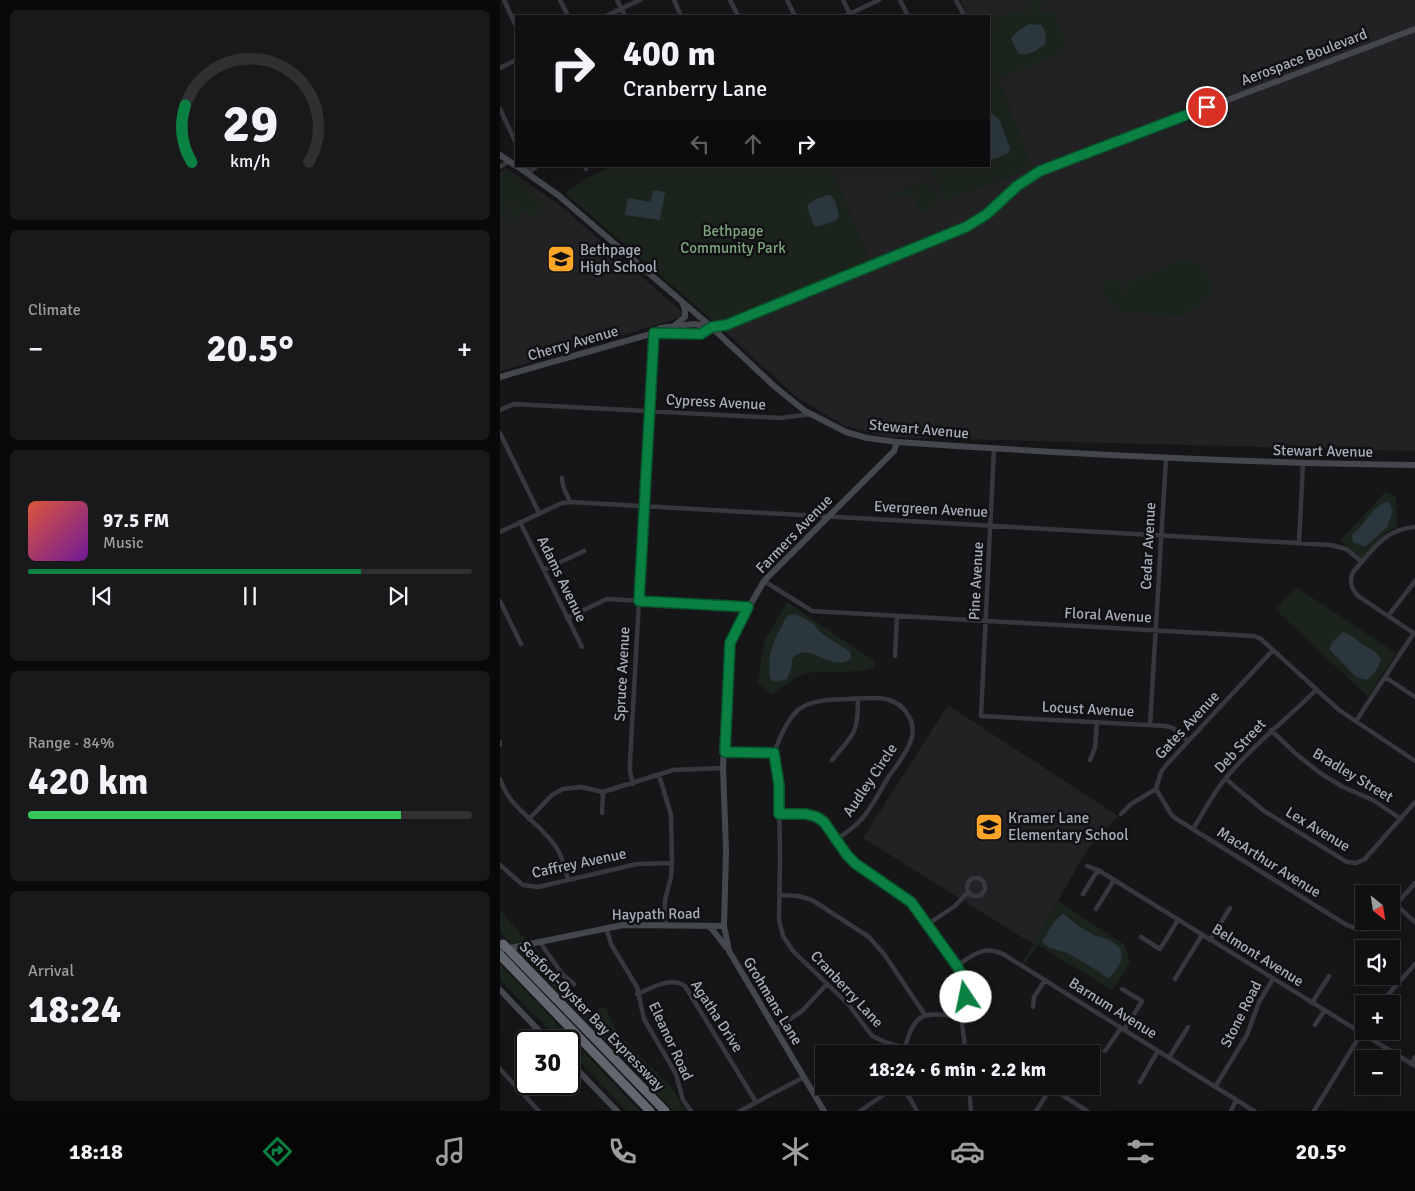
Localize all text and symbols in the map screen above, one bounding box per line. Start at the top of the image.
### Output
street label: Aerospace Boulevard [1238,25,1370,89]
text: 400 m [623,32,716,75]
icon: right [540,35,605,100]
text: Cranberry Lane [623,75,767,102]
pin [1186,86,1228,128]
text: 29 [222,92,278,156]
icon: arrive [1193,93,1221,121]
icon: left [686,130,714,158]
icon: ahead [739,130,767,158]
icon: right [792,130,820,158]
text: km/h [230,150,270,172]
park label: Bethpage Community Park [680,222,786,257]
place label: Bethpage High School [580,241,657,276]
school or university icon: Bethpage High School [546,244,576,274]
text: Climate [28,300,81,320]
street label: Cherry Avenue [526,321,620,365]
text: 20.5° [206,325,294,372]
text: − [28,332,43,366]
text: + [457,332,472,366]
street label: Cypress Avenue [666,390,766,414]
street label: Stewart Avenue [868,416,970,442]
street label: Stewart Avenue [1273,441,1373,461]
street label: Farmers Avenue [752,491,836,577]
street label: Evergreen Avenue [873,497,989,521]
street label: Cedar Avenue [1137,502,1159,590]
text: 97.5 FM [103,509,169,533]
text: Music [103,533,144,553]
street label: Adams Avenue [533,533,591,625]
street label: Pine Avenue [965,541,987,621]
icon: previous [88,582,116,610]
icon: pause [236,582,264,610]
icon: next [384,582,412,610]
street label: Floral Avenue [1064,604,1152,626]
street label: Spruce Avenue [611,626,633,722]
street label: Gates Avenue [1151,687,1223,763]
street label: Locust Avenue [1041,698,1135,720]
street label: Deb Street [1210,715,1270,777]
text: Range · 84% [28,733,114,753]
street label: Audley Circle [839,740,901,820]
street label: Bradley Street [1309,744,1397,806]
text: 420 km [28,758,149,805]
street label: Lex Avenue [1282,803,1354,855]
place label: Kramer Lane Elementary School [1008,809,1129,844]
school or university icon: Kramer Lane Elementary School [974,812,1004,842]
street label: MacArthur Avenue [1214,823,1324,901]
street label: Caffrey Avenue [530,844,628,882]
north arrow [1355,885,1400,930]
map controls [1355,885,1400,1095]
street label: Haypath Road [611,904,701,924]
street label: Belmont Avenue [1209,920,1307,990]
street label: Seaford-Oyster Bay Expressway [516,938,668,1094]
button: sound [1355,940,1400,985]
street label: Cranberry Lane [807,947,887,1031]
street label: Grohmans Lane [740,954,806,1048]
text: Arrival [28,961,74,981]
position arrow [939,970,991,1022]
street label: Barnum Avenue [1066,974,1160,1042]
street label: Agatha Drive [687,977,747,1055]
street label: Stone Road [1217,978,1265,1050]
text: 18:24 [28,986,121,1033]
button: + [1355,995,1400,1040]
street label: Eleanor Road [645,999,697,1083]
speed limit sign: 30 [515,1030,580,1095]
button: − [1355,1050,1400,1095]
text: 18:24 · 6 min · 2.2 km [869,1058,1046,1082]
icon: directions [260,1134,295,1169]
icon: music [433,1134,468,1169]
icon: phone [605,1134,640,1169]
icon: climate [778,1134,813,1169]
icon: car [950,1134,985,1169]
icon: filters [1123,1134,1158,1169]
text: 18:18 [69,1138,123,1165]
text: 20.5° [1295,1138,1346,1165]

